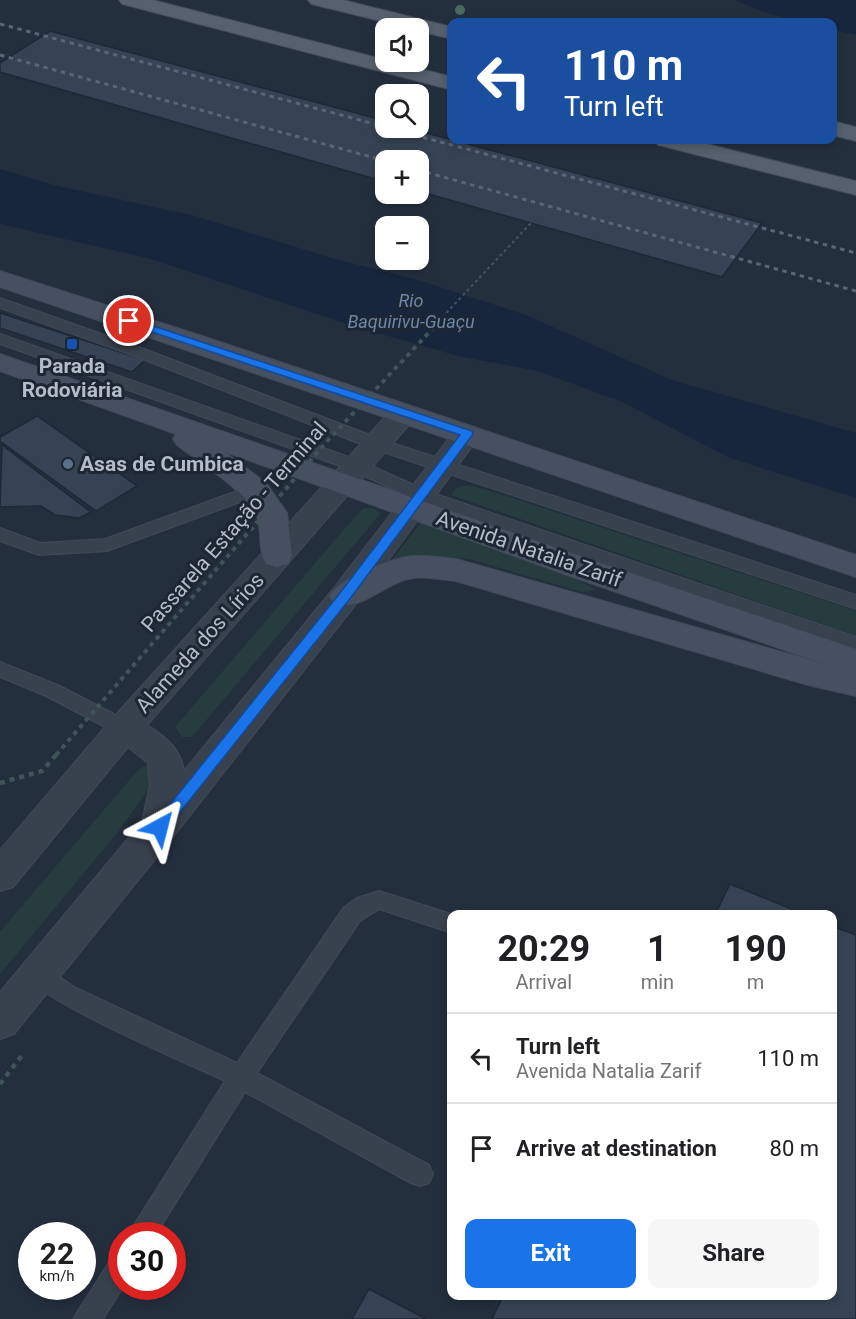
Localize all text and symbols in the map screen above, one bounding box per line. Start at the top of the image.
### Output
map controls [375,18,429,270]
button: sound [375,18,429,72]
text: 110 m [564,41,683,90]
icon: left [465,42,543,120]
button: search [375,84,429,138]
text: Turn left [564,91,664,123]
button: + [375,150,429,204]
button: − [375,216,429,270]
water label: Rio Baquirivu-Guaçu [347,290,475,332]
pin [103,295,154,346]
icon: arrive [112,304,145,337]
marker: Parada Rodoviária [65,337,79,351]
place label: Parada Rodoviária [22,354,122,402]
street label: Passarela Estação - Terminal [136,417,332,637]
place label: Asas de Cumbica [80,452,244,476]
marker: Asas de Cumbica [61,457,75,471]
street label: Avenida Natalia Zarif [433,506,626,592]
street label: Alameda dos Lírios [131,568,269,718]
position arrow [128,795,192,859]
text: 20:29 [497,928,590,970]
text: 1 [647,928,668,970]
text: 190 [725,928,787,970]
text: Arrival [515,970,572,994]
text: min [641,970,674,994]
text: m [747,970,764,994]
text: Turn left [516,1034,600,1059]
icon: left [465,1042,498,1075]
text: 110 m [757,1046,819,1071]
text: Avenida Natalia Zarif [516,1059,701,1083]
icon: arrive [465,1132,498,1165]
text: Arrive at destination [516,1136,717,1161]
text: 80 m [770,1136,819,1161]
button: Exit [465,1219,636,1288]
button: Share [648,1219,819,1288]
speed limit sign: 30 [108,1222,186,1300]
text: 22 [40,1236,74,1271]
text: km/h [39,1267,75,1285]

